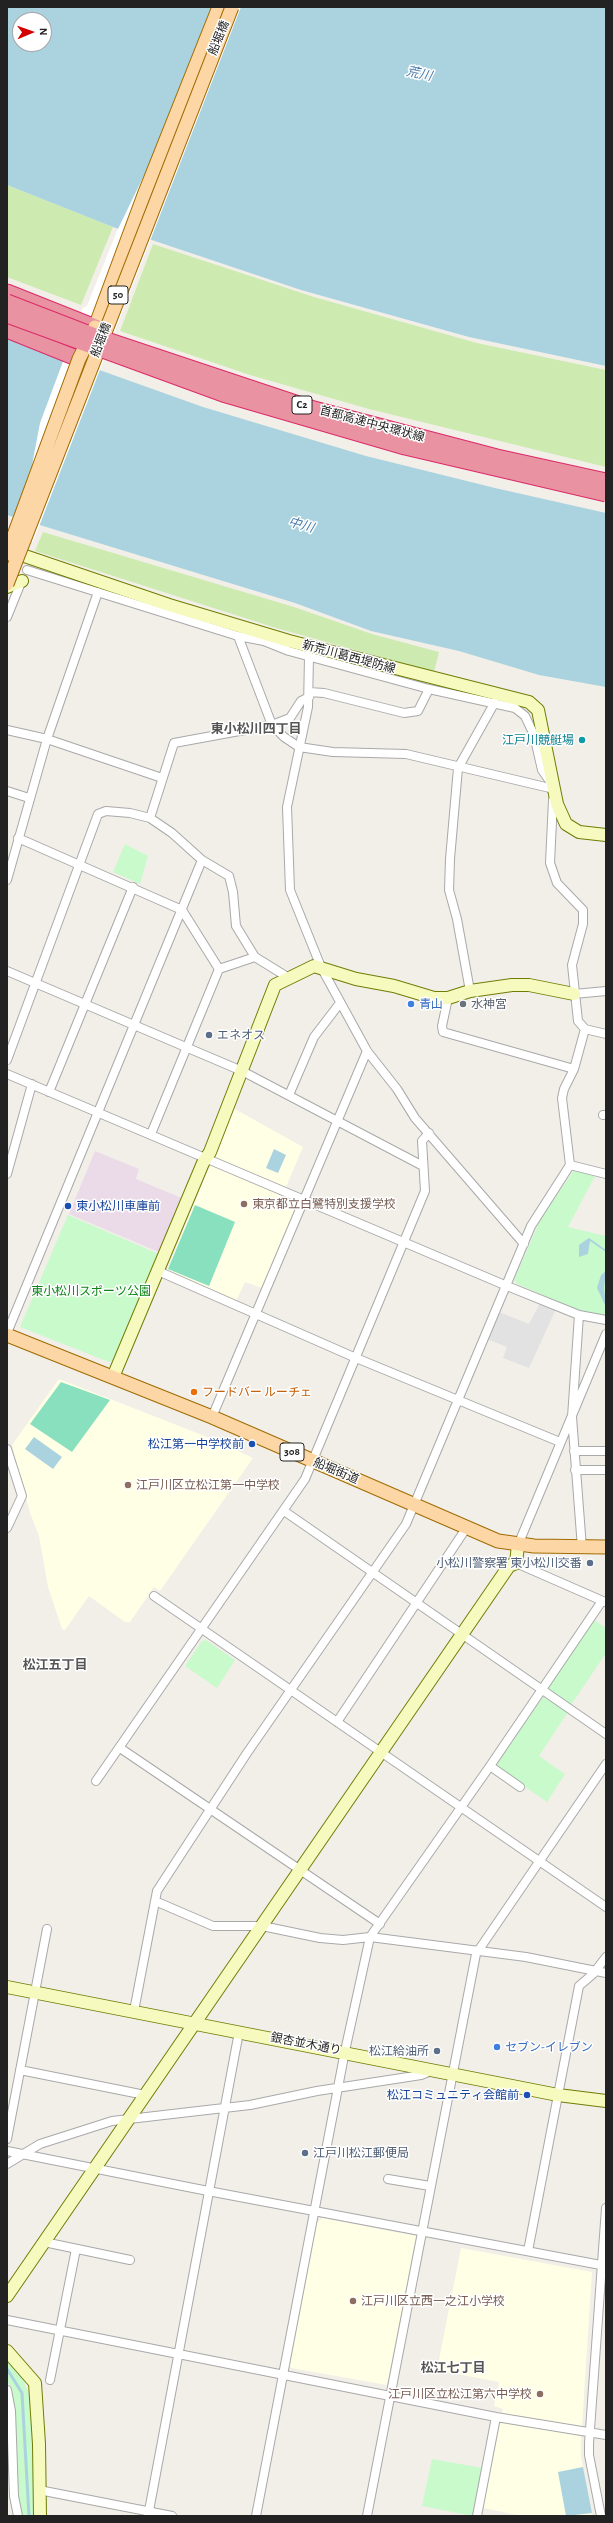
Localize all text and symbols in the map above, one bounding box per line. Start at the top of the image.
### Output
north arrow [12,12,52,52]
street label: 船堀橋 [206,19,232,57]
text: N [38,28,49,36]
water label: 荒川 [405,64,433,84]
road number: 50 [108,286,128,304]
street label: 船堀橋 [88,321,114,359]
road number: C2 [292,396,312,414]
street label: 首都高速中央環状線 [318,403,426,445]
water label: 中川 [286,514,316,536]
street label: 新荒川葛西堤防線 [301,638,397,676]
district label: 東小松川四丁目 [211,721,301,737]
place label: 江戸川競艇場 [502,733,574,747]
marker: 江戸川競艇場 [577,735,587,745]
place label: 青山 [419,997,443,1011]
place label: 水神宮 [471,997,507,1011]
marker: 青山 [406,999,416,1009]
marker: 水神宮 [458,999,468,1009]
place label: エネオス [217,1028,265,1042]
marker: エネオス [204,1030,214,1040]
place label: 東京都立白鷺特別支援学校 [252,1197,396,1211]
place label: 東小松川車庫前 [76,1199,160,1213]
marker: 東京都立白鷺特別支援学校 [239,1199,249,1209]
marker: 東小松川車庫前 [63,1201,73,1211]
park label: 東小松川スポーツ公園 [31,1284,151,1298]
place label: フードバー ルーチェ [202,1385,312,1399]
marker: フードバー ルーチェ [189,1387,199,1397]
place label: 松江第一中学校前 [148,1437,244,1451]
marker: 松江第一中学校前 [247,1439,257,1449]
road number: 308 [280,1443,304,1461]
street label: 船堀街道 [311,1455,361,1487]
place label: 江戸川区立松江第一中学校 [136,1478,280,1492]
marker: 江戸川区立松江第一中学校 [123,1480,133,1490]
place label: 小松川警察署 東小松川交番 [436,1556,582,1570]
marker: 小松川警察署 東小松川交番 [585,1558,595,1568]
district label: 松江五丁目 [23,1657,87,1673]
street label: 銀杏並木通り [269,2030,343,2058]
place label: セブン-イレブン [505,2040,593,2054]
marker: セブン-イレブン [492,2042,502,2052]
place label: 松江給油所 [369,2044,429,2058]
marker: 松江給油所 [432,2046,442,2056]
place label: 松江コミュニティ会館前 [387,2088,519,2102]
marker: 松江コミュニティ会館前 [522,2090,532,2100]
place label: 江戸川松江郵便局 [313,2146,409,2160]
marker: 江戸川松江郵便局 [300,2148,310,2158]
place label: 江戸川区立西一之江小学校 [361,2294,505,2308]
marker: 江戸川区立西一之江小学校 [348,2296,358,2306]
district label: 松江七丁目 [421,2360,485,2376]
place label: 江戸川区立松江第六中学校 [388,2387,532,2401]
marker: 江戸川区立松江第六中学校 [535,2389,545,2399]

